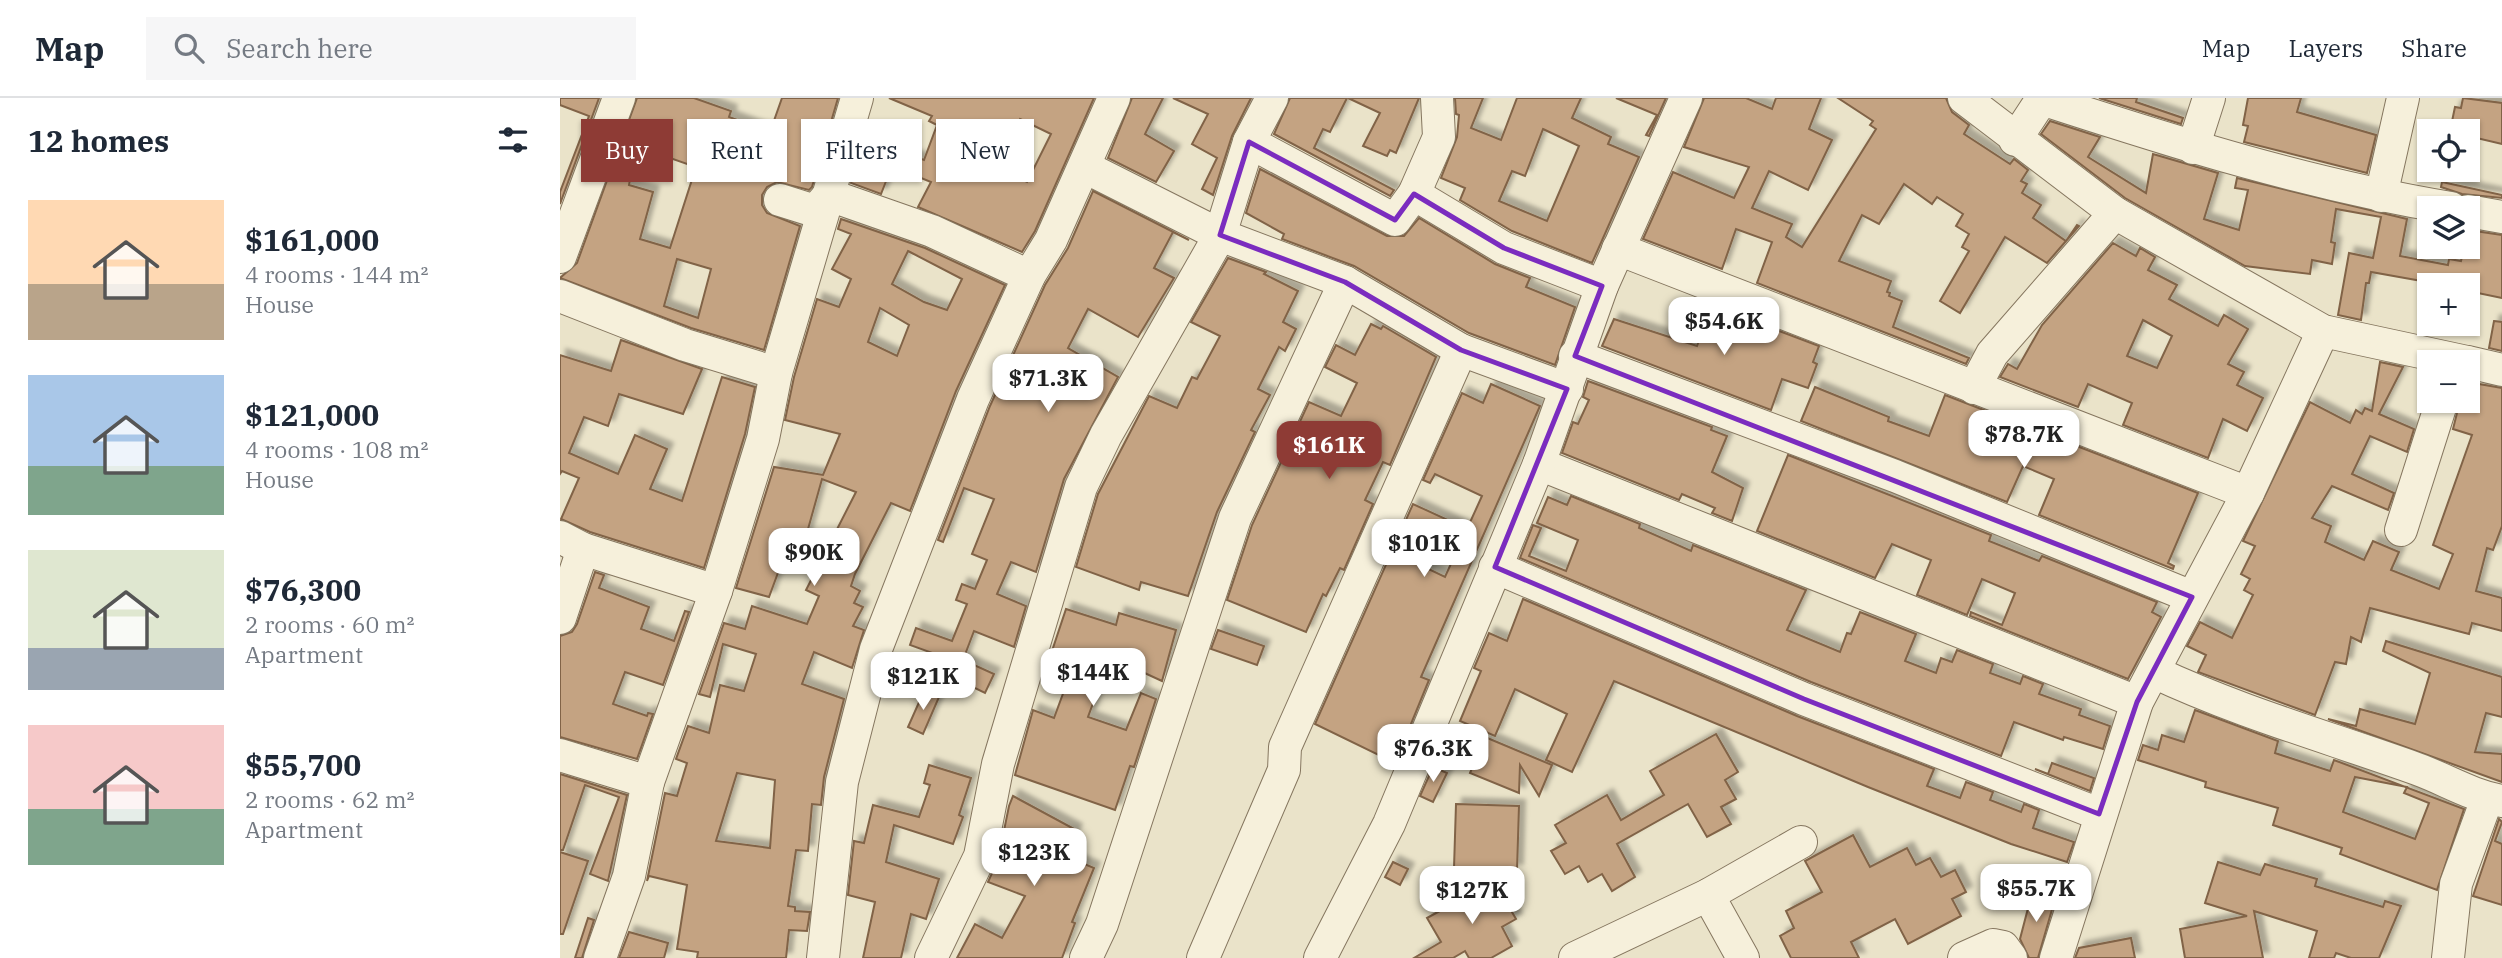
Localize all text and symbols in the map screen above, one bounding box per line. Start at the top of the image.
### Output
search box [146,17,636,80]
text: Map [35,27,104,70]
icon: search [170,29,208,67]
text: Search here [226,31,373,65]
text: Map [2202,32,2250,64]
text: Layers [2288,32,2363,64]
text: Share [2401,32,2467,64]
chip: Buy [581,119,673,182]
chip: Rent [687,119,787,182]
chip: Filters [801,119,922,182]
chip: New [936,119,1034,182]
map controls [2417,119,2480,413]
button: locate [2417,119,2480,182]
text: 12 homes [28,121,169,160]
icon: filters [494,121,532,159]
button: layers [2417,196,2480,259]
text: $161,000 [245,220,379,259]
icon: home [84,228,168,312]
text: 4 rooms · 144 m² [245,259,428,289]
button: + [2417,273,2480,336]
text: House [245,289,314,319]
pin: $54.6K [1667,298,1781,357]
text: $54.6K [1684,305,1764,335]
button: − [2417,350,2480,413]
pin: $71.3K [991,354,1105,414]
text: $71.3K [1008,362,1088,392]
text: $121,000 [245,395,379,434]
icon: home [84,403,168,487]
pin: $78.7K [1967,410,2081,470]
text: $78.7K [1984,418,2064,448]
pin: $161K [1280,422,1378,481]
text: $161K [1293,429,1365,459]
text: 4 rooms · 108 m² [245,434,428,464]
text: House [245,464,314,494]
pin: $101K [1375,519,1473,579]
text: $101K [1388,527,1460,557]
pin: $90K [773,528,855,588]
text: $90K [785,536,843,566]
text: $76,300 [245,570,361,609]
icon: home [84,578,168,662]
text: 2 rooms · 60 m² [245,609,415,639]
text: Apartment [245,639,363,669]
pin: $144K [1044,648,1142,708]
pin: $121K [874,652,972,712]
text: $144K [1057,656,1129,686]
text: $121K [887,660,959,690]
pin: $76.3K [1376,724,1490,784]
text: $76.3K [1393,732,1473,762]
text: $55,700 [245,745,361,784]
icon: home [84,753,168,837]
text: 2 rooms · 62 m² [245,784,415,814]
text: Apartment [245,814,363,844]
pin: $123K [985,828,1083,888]
text: $123K [998,836,1070,866]
pin: $55.7K [1979,864,2093,924]
pin: $127K [1423,866,1521,926]
text: $55.7K [1996,872,2076,902]
text: $127K [1436,874,1508,904]

